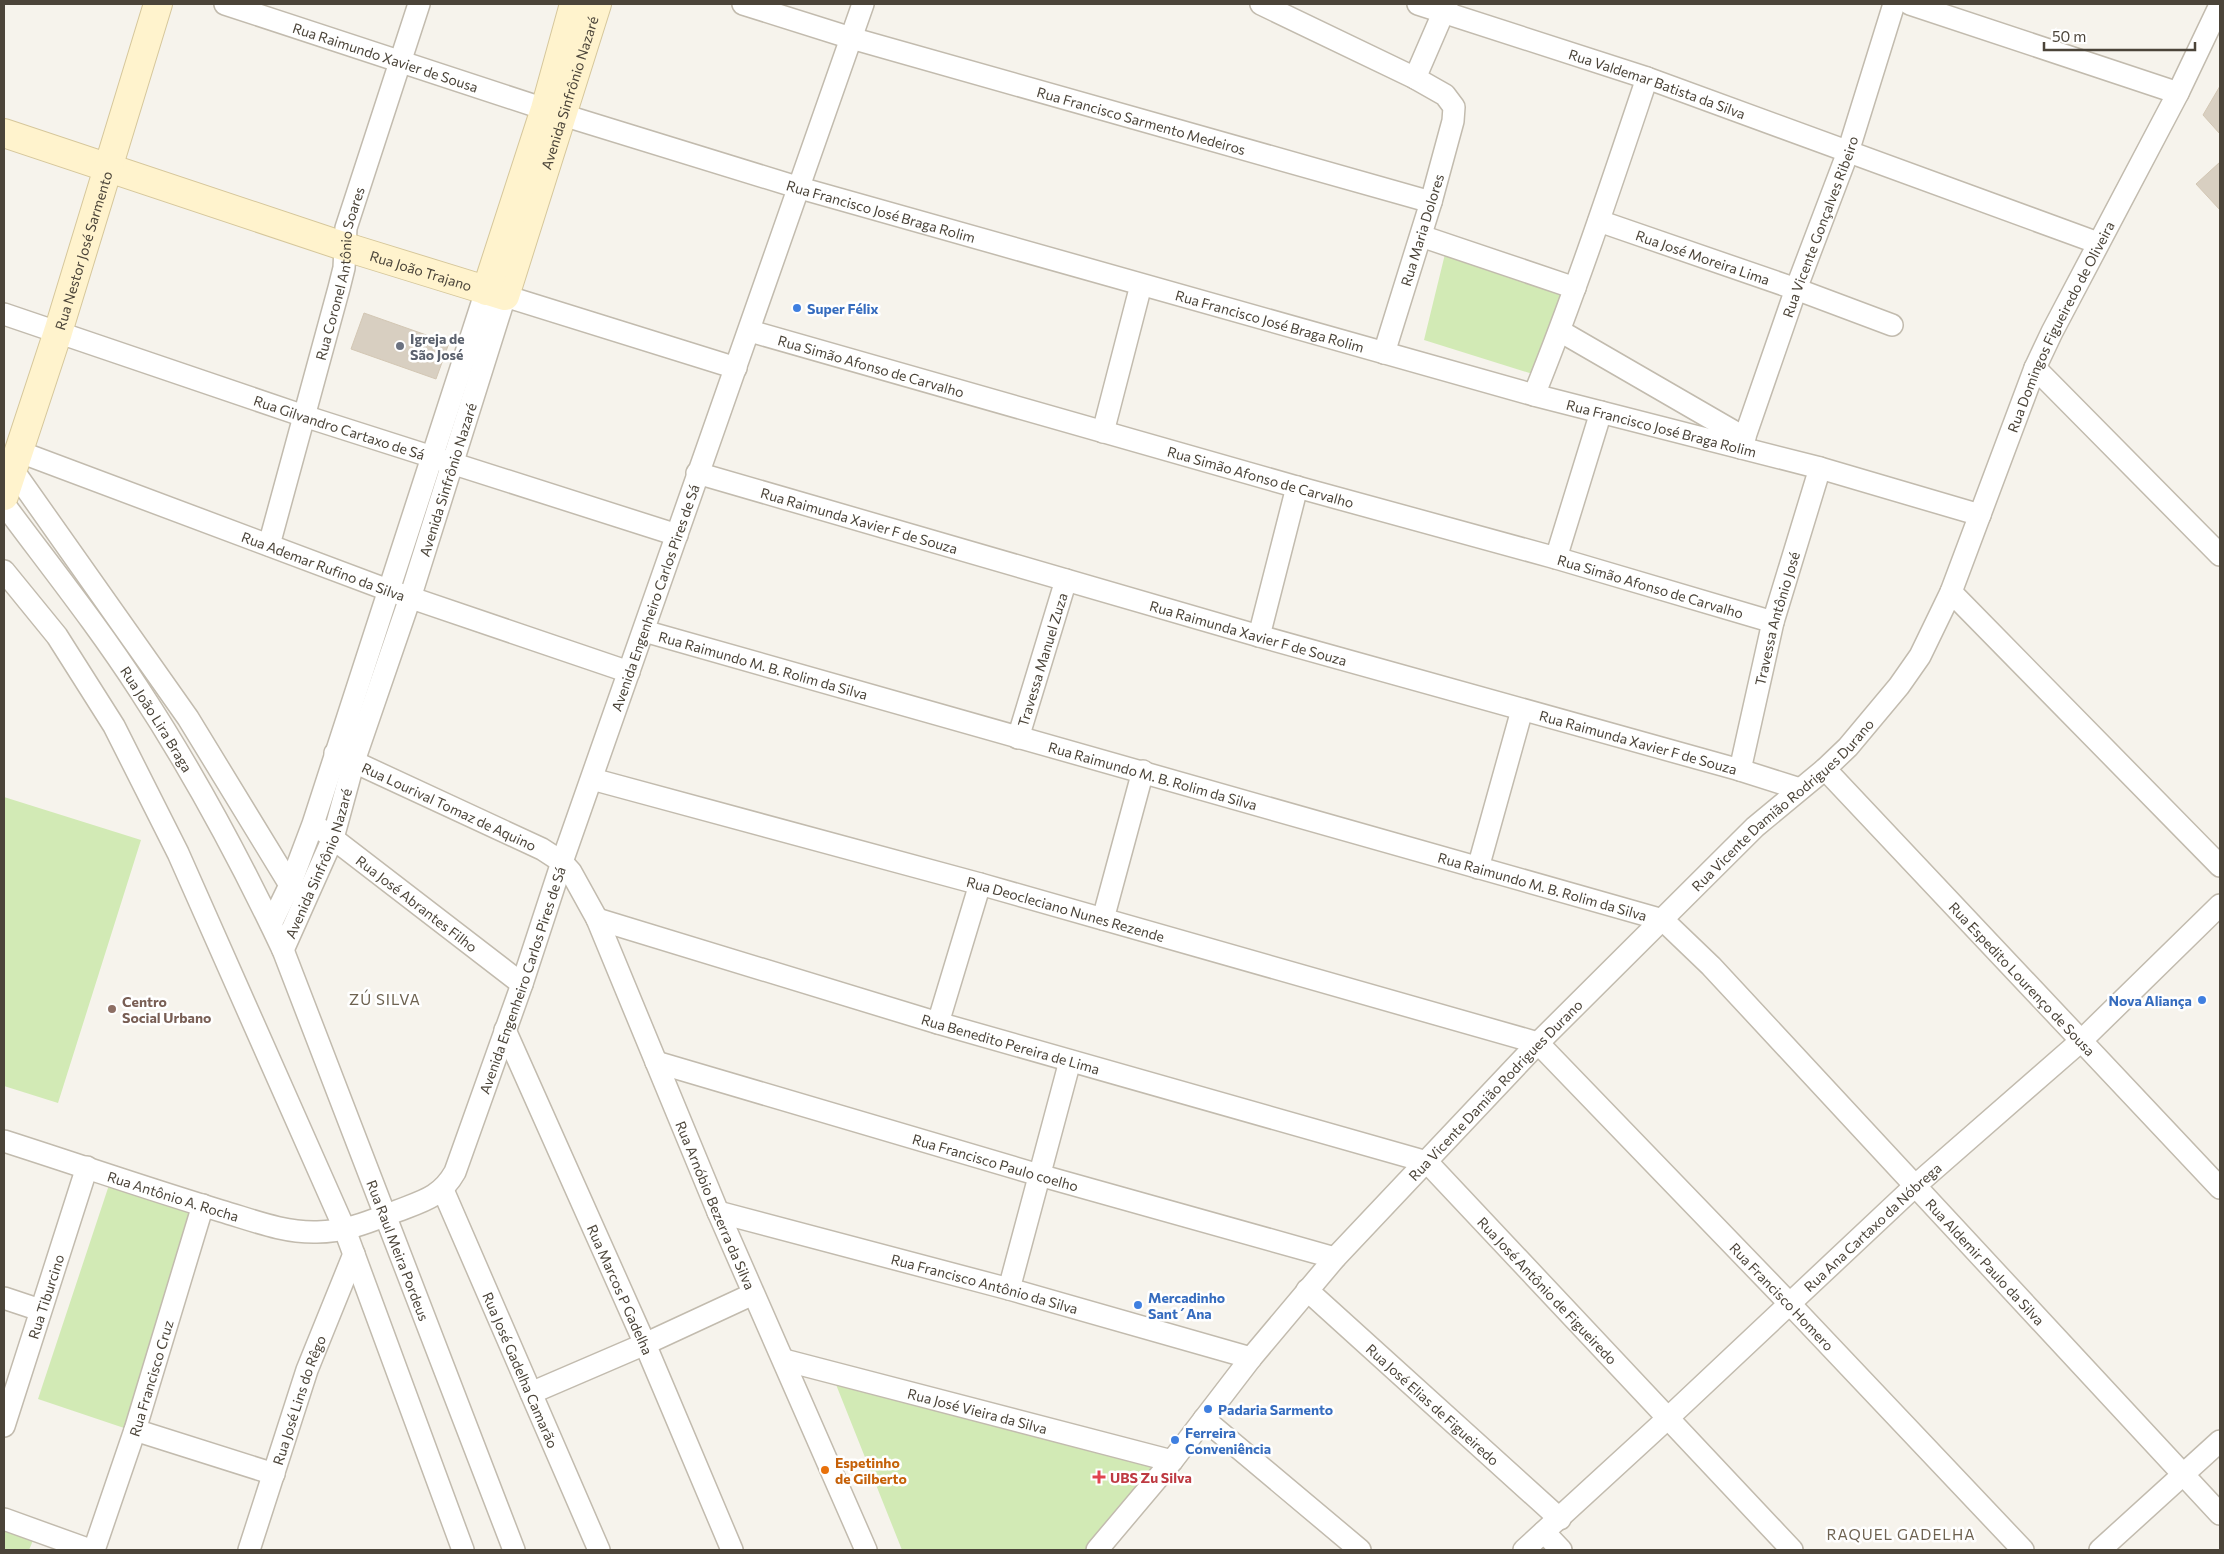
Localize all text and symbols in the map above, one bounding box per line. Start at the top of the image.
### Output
street label: Avenida Sinfrônio Nazaré [537,14,601,172]
street label: Rua Raimundo Xavier de Sousa [291,18,480,95]
scale bar [2044,20,2195,52]
text: 50 m [2052,27,2086,45]
street label: Rua Valdemar Batista da Silva [1567,45,1748,122]
street label: Rua Francisco Sarmento Medeiros [1035,83,1248,158]
street label: Rua Vicente Gonçalves Ribeiro [1778,134,1861,320]
street label: Rua Nestor José Sarmento [51,169,115,332]
street label: Rua Maria Dolores [1397,172,1447,288]
street label: Rua Francisco José Braga Rolim [785,176,977,246]
street label: Rua Coronel Antônio Soares [311,185,367,362]
street label: Rua Domingos Figueiredo de Oliveira [2003,218,2117,435]
street label: Rua José Moreira Lima [1634,226,1772,288]
street label: Rua João Trajano [368,246,474,294]
street label: Rua Francisco José Braga Rolim [1174,286,1366,355]
place label: Super Félix [807,300,879,317]
marker: Super Félix [791,302,803,314]
place label: Igreja de São José [410,330,465,363]
street label: Rua Simão Afonso de Carvalho [776,331,966,400]
marker: Igreja de São José [394,340,406,352]
street label: Rua Gilvandro Cartaxo de Sá [252,391,427,463]
street label: Rua Francisco José Braga Rolim [1565,395,1758,460]
street label: Avenida Sinfrônio Nazaré [415,401,479,558]
street label: Rua Simão Afonso de Carvalho [1166,442,1356,511]
street label: Avenida Engenheiro Carlos Pires de Sá [607,482,702,713]
street label: Rua Raimunda Xavier F de Souza [759,483,960,557]
street label: Rua Ademar Rufino da Silva [239,527,407,604]
street label: Travessa Antônio José [1751,549,1803,687]
street label: Rua Simão Afonso de Carvalho [1556,550,1746,621]
street label: Travessa Manuel Zuza [1013,591,1070,729]
street label: Rua Raimunda Xavier F de Souza [1148,596,1349,669]
street label: Rua Raimundo M. B. Rolim da Silva [657,627,870,703]
street label: Rua João Lira Braga [117,663,197,775]
street label: Rua Raimunda Xavier F de Souza [1538,706,1739,777]
street label: Rua Vicente Damião Rodrigues Durano [1688,715,1877,894]
street label: Rua Raimundo M. B. Rolim da Silva [1047,738,1259,813]
street label: Rua Lourival Tomaz de Aquino [359,758,539,854]
street label: Avenida Sinfrônio Nazaré [281,786,355,941]
street label: Rua Raimundo M. B. Rolim da Silva [1436,848,1649,924]
street label: Rua José Abrantes Filho [353,851,481,955]
street label: Avenida Engenheiro Carlos Pires de Sá [475,864,568,1096]
street label: Rua Deocleciano Nunes Rezende [965,872,1167,945]
street label: Rua Espedito Lourenço de Sousa [1946,898,2099,1059]
district label: ZÚ SILVA [349,989,421,1008]
place label: Nova Aliança [2109,992,2192,1009]
place label: Centro Social Urbano [122,993,211,1026]
marker: Nova Aliança [2196,994,2208,1006]
street label: Rua Vicente Damião Rodrigues Durano [1404,996,1585,1184]
marker: Centro Social Urbano [106,1003,118,1015]
street label: Rua Benedito Pereira de Lima [919,1010,1102,1077]
street label: Rua Arnóbio Bezerra da Silva [673,1118,759,1292]
street label: Rua Francisco Paulo coelho [911,1130,1080,1194]
street label: Rua Ana Cartaxo da Nóbrega [1800,1159,1944,1295]
street label: Rua Antônio A. Rocha [105,1167,241,1224]
street label: Rua Raul Meira Pordeus [364,1177,433,1323]
street label: Rua Aldemir Paulo da Silva [1923,1195,2048,1328]
street label: Rua José Antônio de Figueiredo [1474,1213,1621,1367]
street label: Rua Marcos P Gadelha [584,1222,657,1357]
street label: Rua Francisco Homero [1727,1239,1838,1354]
street label: Rua Francisco Antônio da Silva [889,1250,1080,1317]
street label: Rua Tiburcino [24,1252,67,1341]
street label: Rua José Gadelha Camarão [480,1289,562,1450]
place label: Mercadinho Sant´Ana [1148,1289,1225,1322]
marker: Mercadinho Sant´Ana [1132,1299,1144,1311]
street label: Rua Francisco Cruz [125,1318,176,1439]
street label: Rua José Lins do Rêgo [269,1333,329,1467]
street label: Rua José Elias de Figueiredo [1363,1340,1503,1469]
street label: Rua José Vieira da Silva [906,1384,1049,1437]
place label: Padaria Sarmento [1218,1401,1333,1418]
marker: Padaria Sarmento [1202,1403,1214,1415]
place label: Ferreira Conveniência [1185,1424,1271,1457]
marker: Ferreira Conveniência [1169,1434,1181,1446]
place label: Espetinho de Gilberto [835,1454,907,1487]
marker: Espetinho de Gilberto [819,1464,831,1476]
place label: UBS Zu Silva [1110,1469,1192,1486]
marker: UBS Zu Silva [1092,1470,1106,1484]
district label: RAQUEL GADELHA [1827,1525,1976,1543]

